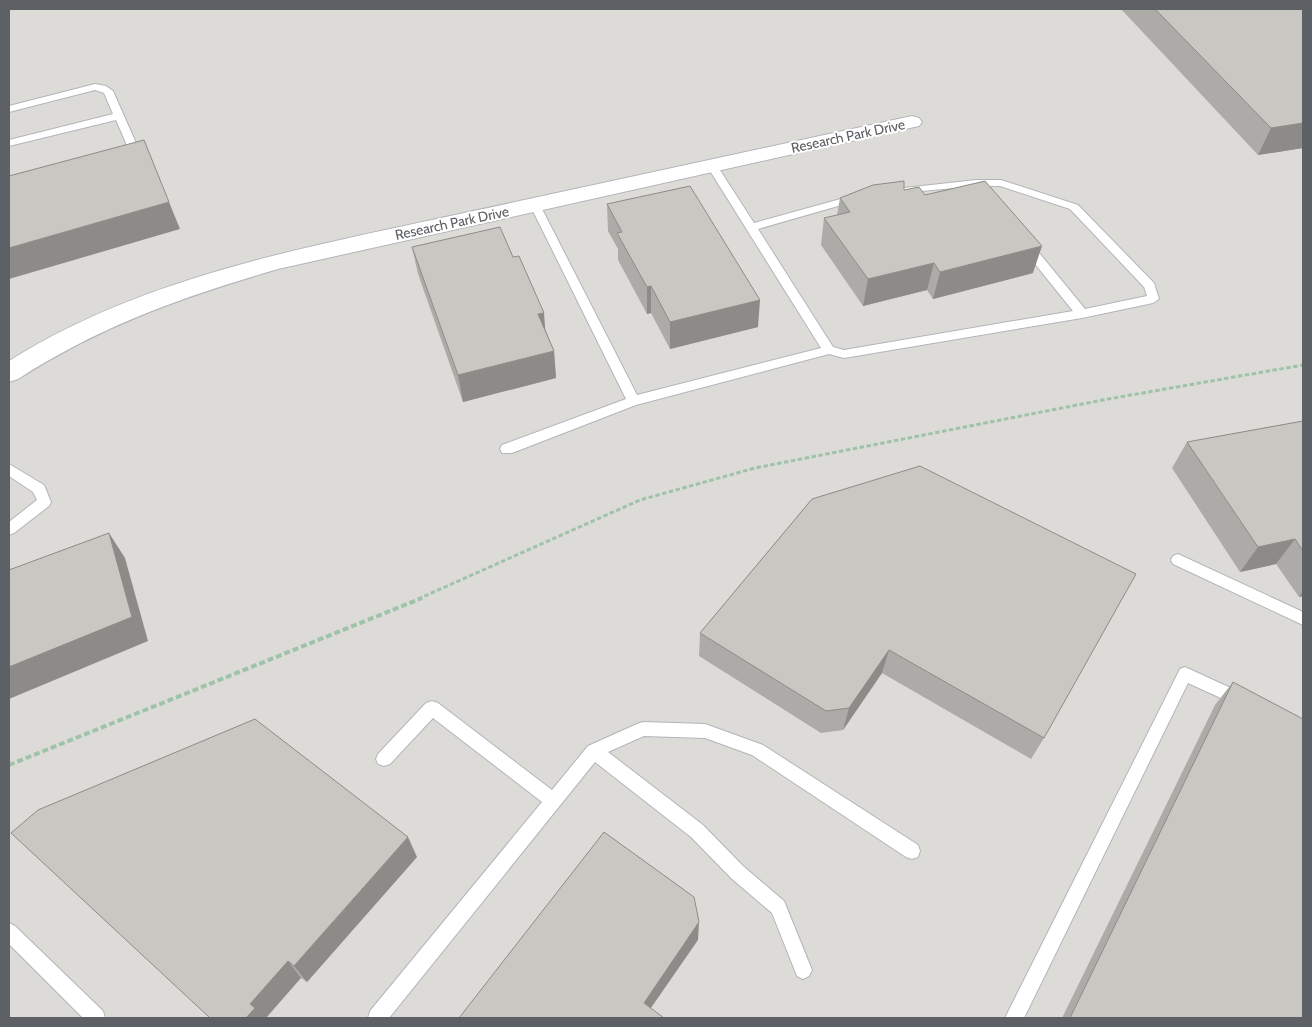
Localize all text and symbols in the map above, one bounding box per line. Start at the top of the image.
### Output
street label: Research Park Drive [789,115,907,157]
street label: Research Park Drive [393,202,511,244]

